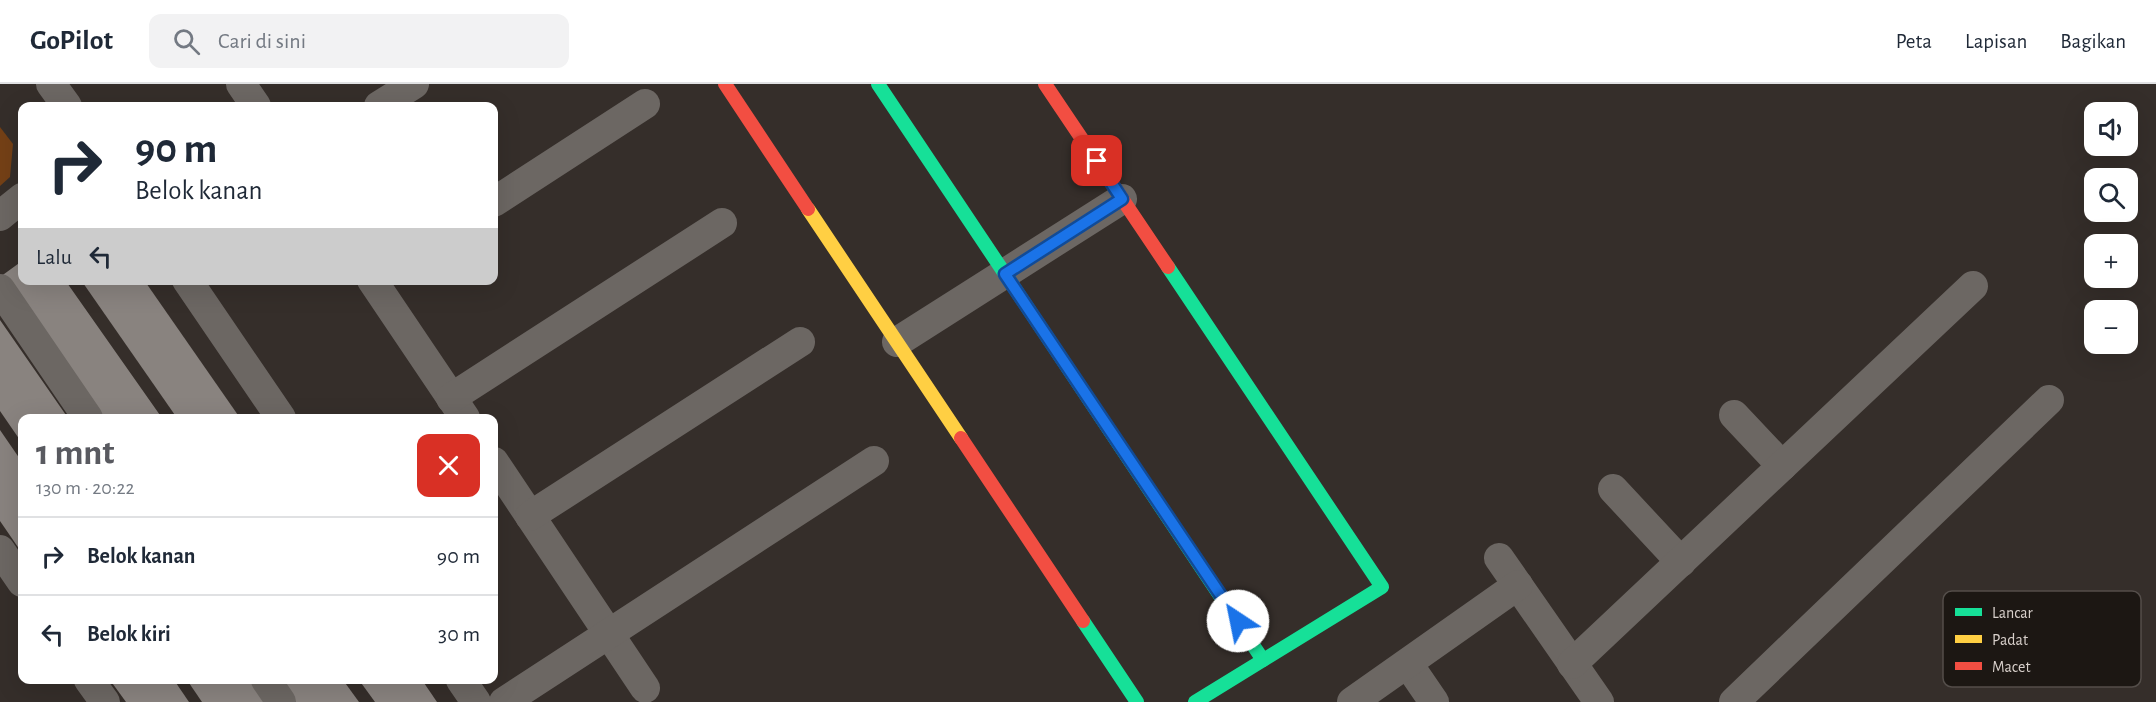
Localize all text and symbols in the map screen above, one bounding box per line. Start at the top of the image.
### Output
search box [149,14,569,68]
icon: search [170,25,203,58]
text: GoPilot [30,27,113,55]
text: Cari di sini [218,30,306,52]
text: Peta [1896,31,1932,52]
text: Lapisan [1965,31,2027,52]
text: Bagikan [2060,31,2126,52]
map controls [2084,102,2138,354]
button: sound [2084,102,2138,156]
icon: right [36,126,114,204]
text: 90 m [135,128,217,170]
pin [1071,135,1122,186]
icon: arrive [1080,144,1113,177]
button: search [2084,168,2138,222]
text: Belok kanan [135,177,262,204]
button: + [2084,234,2138,288]
icon: left [84,240,117,273]
text: Lalu [36,246,72,268]
button: − [2084,300,2138,354]
button: close [417,434,480,497]
text: 1 mnt [36,435,114,471]
text: 130 m · 20:22 [36,478,135,498]
icon: right [36,540,69,573]
text: Belok kanan [87,545,195,567]
text: 90 m [437,545,480,567]
position arrow [1206,589,1270,653]
legend [1943,591,2141,687]
text: Lancar [1992,605,2033,621]
icon: left [36,618,69,651]
text: Belok kiri [87,623,171,645]
text: 30 m [438,623,480,645]
text: Padat [1992,632,2028,648]
text: Macet [1992,659,2030,675]

